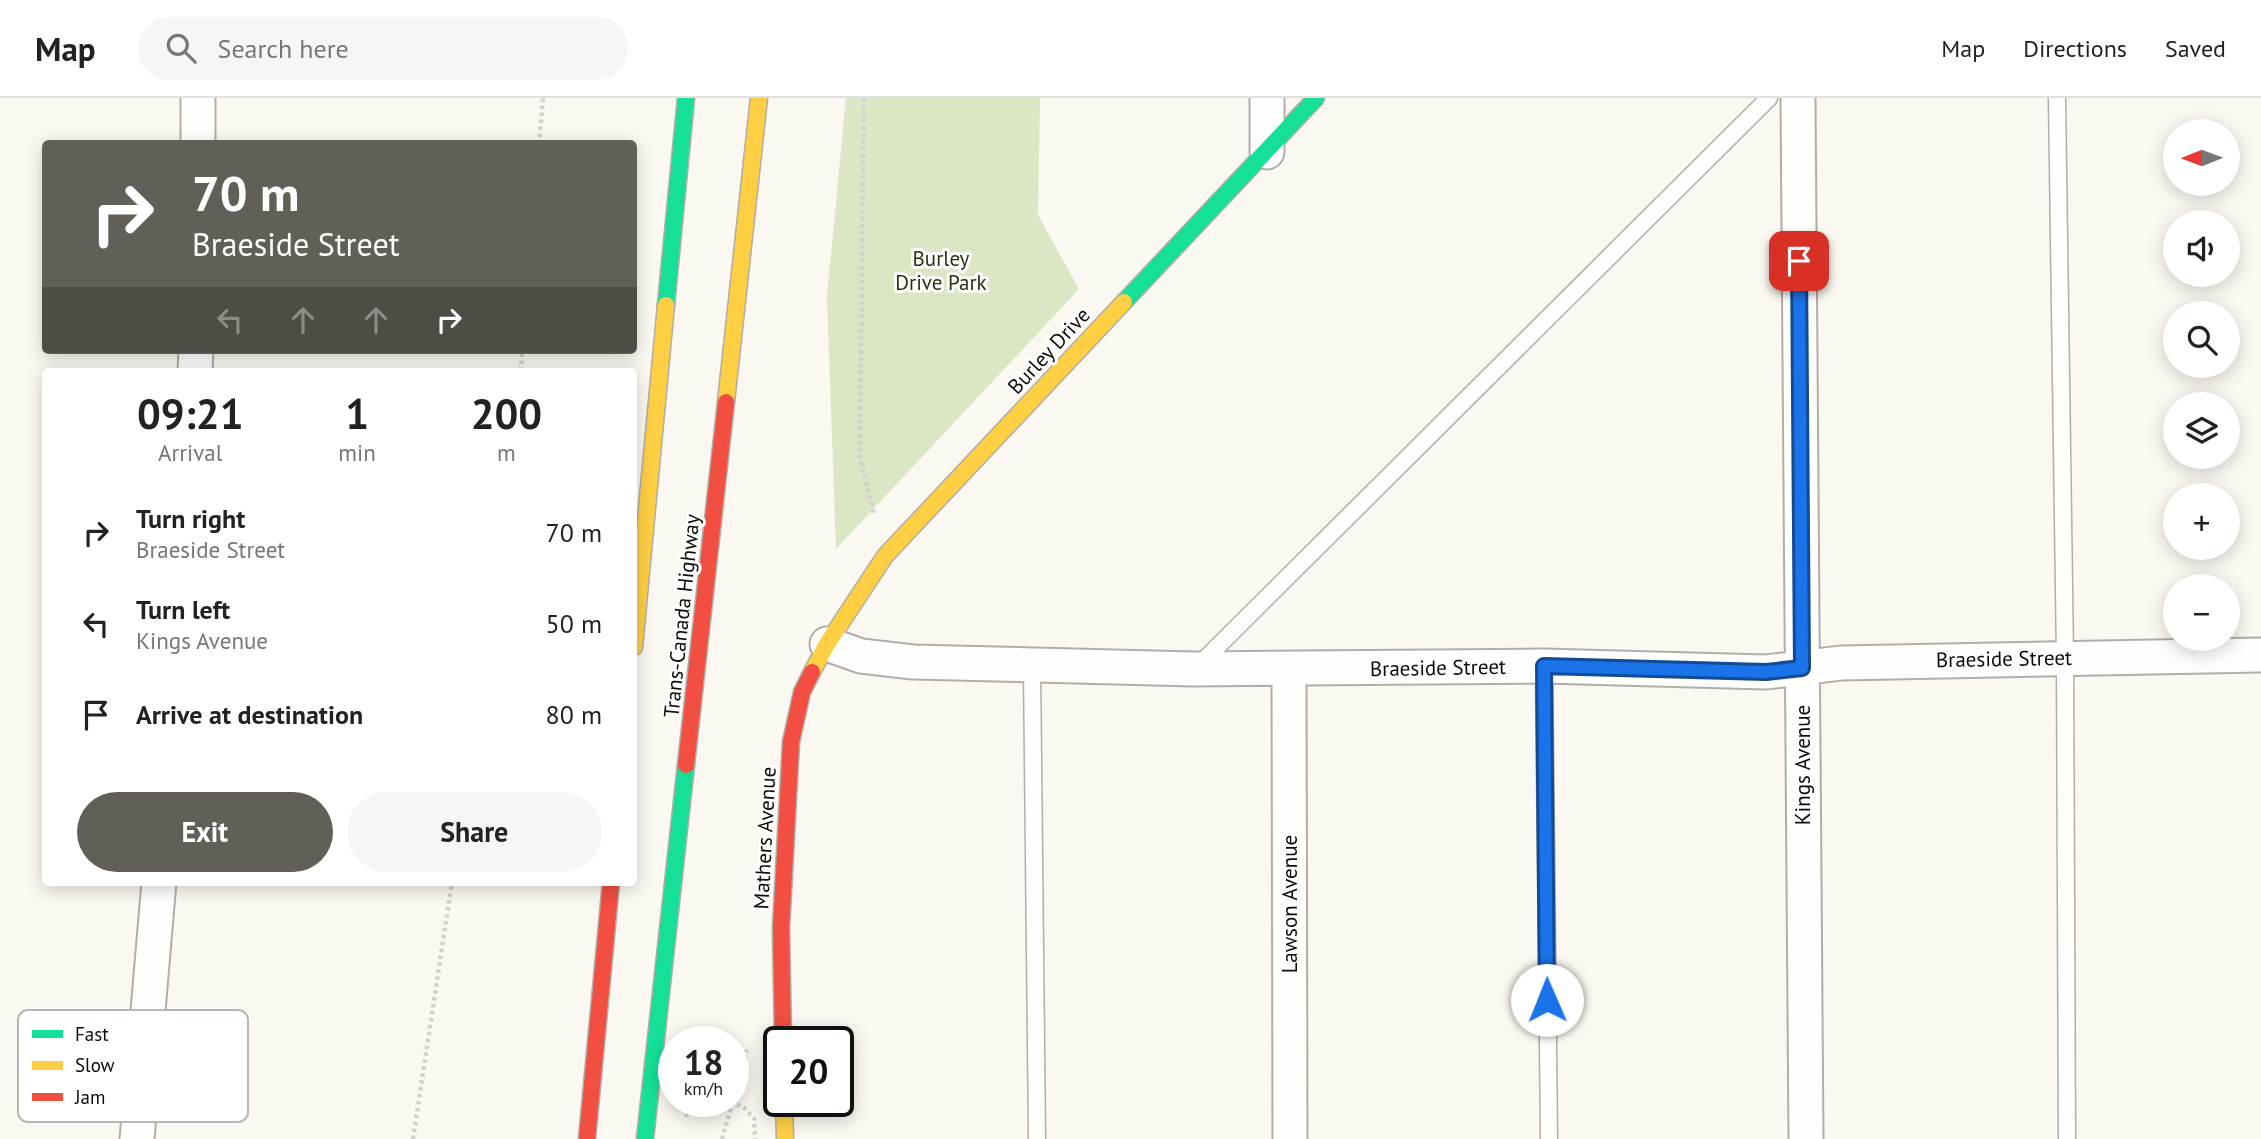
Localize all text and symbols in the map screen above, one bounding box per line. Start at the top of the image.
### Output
search box [138,17,628,80]
text: Map [35,27,96,70]
icon: search [162,29,200,67]
text: Search here [218,32,349,65]
text: Map [1941,33,1985,64]
text: Directions [2023,33,2127,64]
text: Saved [2165,33,2226,64]
north arrow [2163,119,2240,196]
map controls [2163,119,2240,651]
text: 70 m [192,161,299,225]
icon: right [77,168,168,259]
button: sound [2163,210,2240,287]
text: Braeside Street [192,223,400,265]
pin [1769,231,1829,291]
icon: arrive [1780,242,1818,280]
park label: Burley Drive Park [895,245,987,296]
icon: left [211,301,249,339]
icon: ahead [284,301,322,339]
icon: ahead [357,301,395,339]
icon: right [430,301,468,339]
button: search [2163,301,2240,378]
street label: Burley Drive [1002,302,1096,400]
text: 09:21 [137,386,243,441]
text: 1 [345,386,369,441]
text: 200 [471,386,542,441]
button: layers [2163,392,2240,469]
text: Arrival [158,438,222,467]
text: min [338,438,376,467]
text: m [497,438,516,467]
button: + [2163,483,2240,560]
text: Turn right [136,502,245,535]
street label: Trans-Canada Highway [657,513,706,719]
icon: right [77,514,115,552]
text: 70 m [546,516,602,549]
text: Braeside Street [136,535,285,564]
button: − [2163,574,2240,651]
text: Turn left [136,593,230,626]
icon: left [77,605,115,643]
text: 50 m [546,607,602,640]
text: Kings Avenue [136,626,268,655]
street label: Braeside Street [1936,644,2072,673]
street label: Braeside Street [1370,653,1506,682]
icon: arrive [77,696,115,734]
text: Arrive at destination [136,698,363,731]
text: 80 m [546,698,602,731]
street label: Kings Avenue [1789,705,1816,825]
street label: Mathers Avenue [747,766,782,910]
button: Exit [77,792,333,872]
button: Share [347,792,602,872]
street label: Lawson Avenue [1276,835,1303,973]
position arrow [1510,963,1584,1037]
legend [18,1010,248,1122]
text: Fast [75,1022,109,1046]
speed limit sign: 20 [763,1026,854,1117]
text: 18 [684,1039,723,1085]
text: Slow [75,1053,115,1077]
text: km/h [684,1077,723,1100]
text: Jam [74,1085,105,1109]

